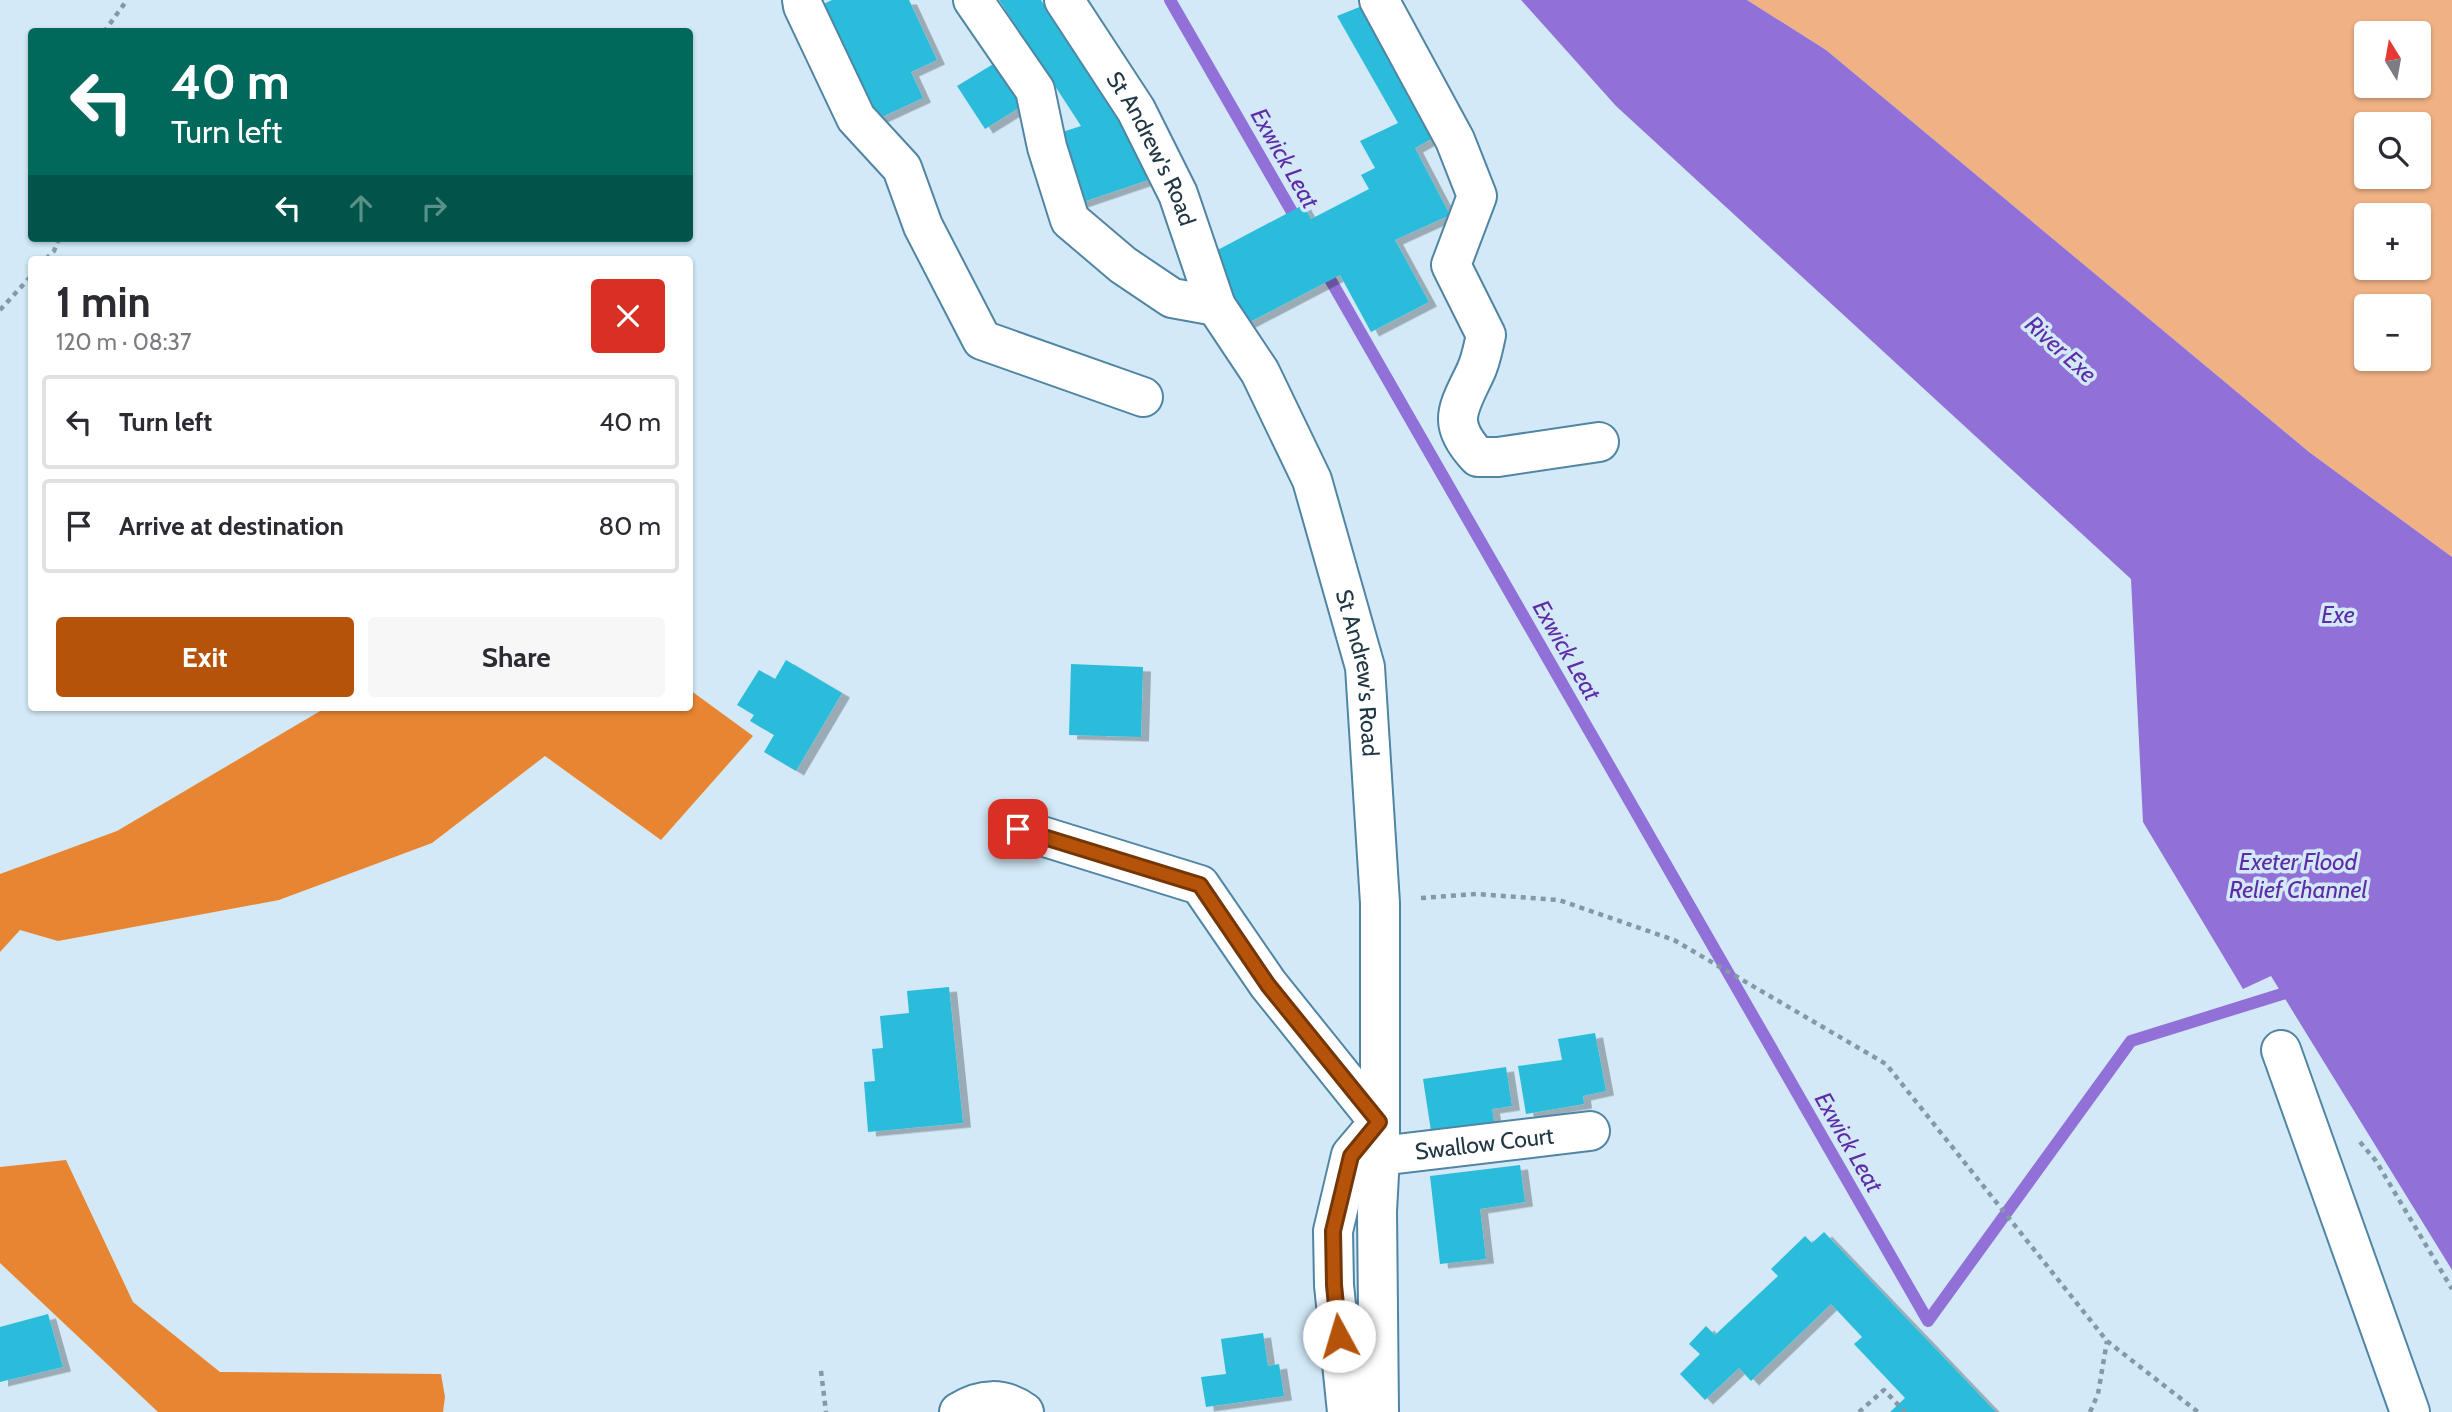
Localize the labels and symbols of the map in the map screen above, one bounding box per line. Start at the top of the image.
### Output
north arrow [2354,21,2431,98]
street label: St Andrew's Road [1101,66,1202,229]
water label: Exwick Leat [1245,103,1326,214]
water label: River Exe [2019,310,2103,388]
street label: St Andrew's Road [1330,586,1385,757]
water label: Exwick Leat [1527,595,1608,706]
water label: Exe [2321,600,2355,629]
pin [988,799,1048,859]
water label: Exeter Flood Relief Channel [2229,847,2367,904]
water label: Exwick Leat [1809,1087,1890,1198]
street label: Swallow Court [1413,1121,1555,1166]
position arrow [1302,1299,1376,1373]

